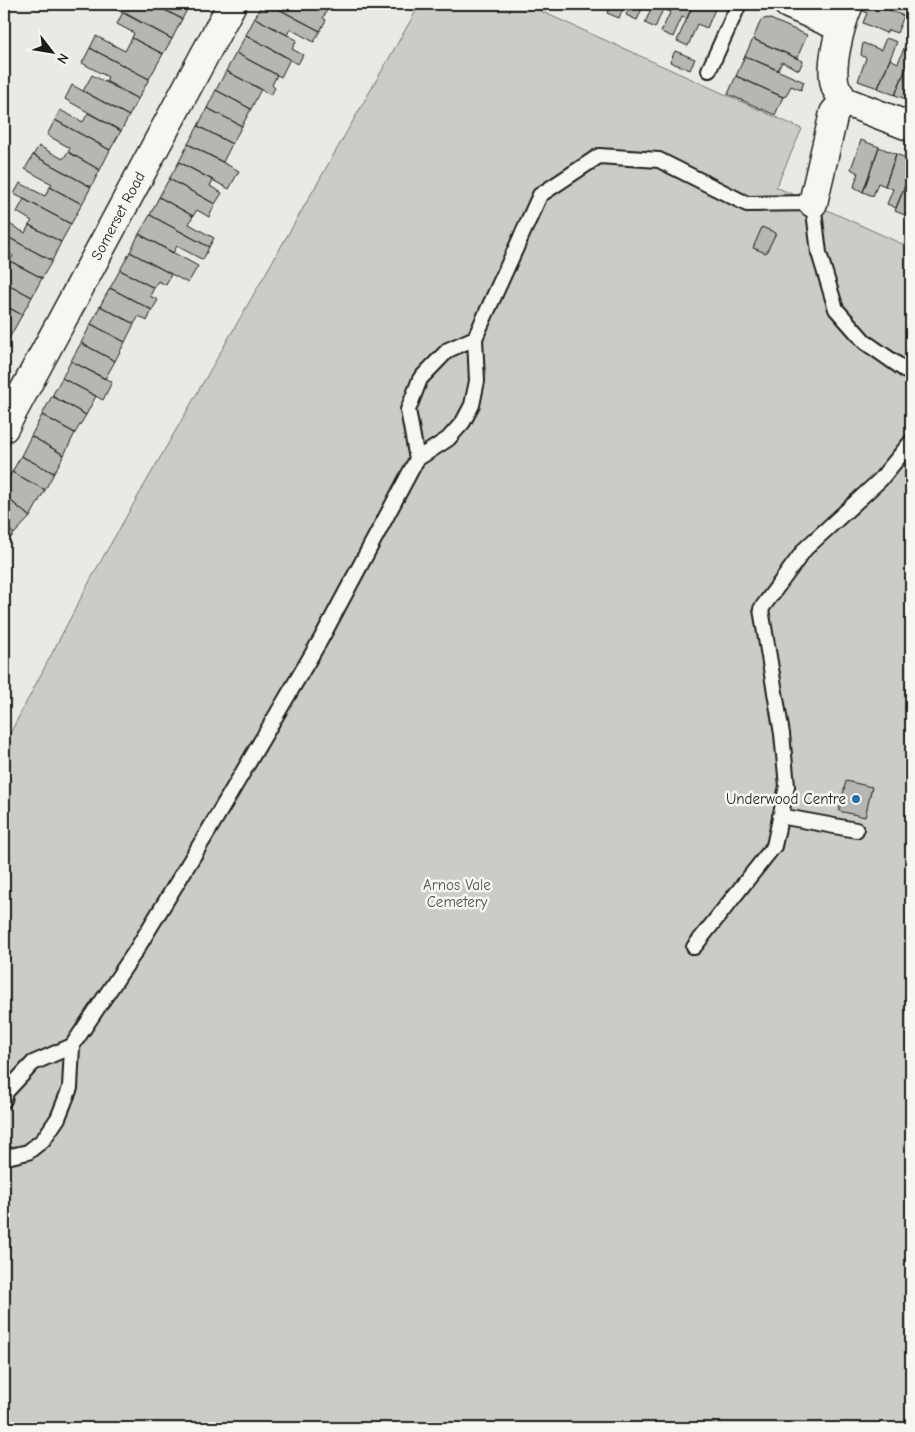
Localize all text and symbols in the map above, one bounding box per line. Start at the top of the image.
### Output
north arrow [28,28,78,78]
text: N [53,50,72,67]
street label: Somerset Road [87,169,149,263]
place label: Underwood Centre [726,790,846,808]
marker: Underwood Centre [850,793,862,805]
park label: Arnos Vale Cemetery [423,876,491,911]

